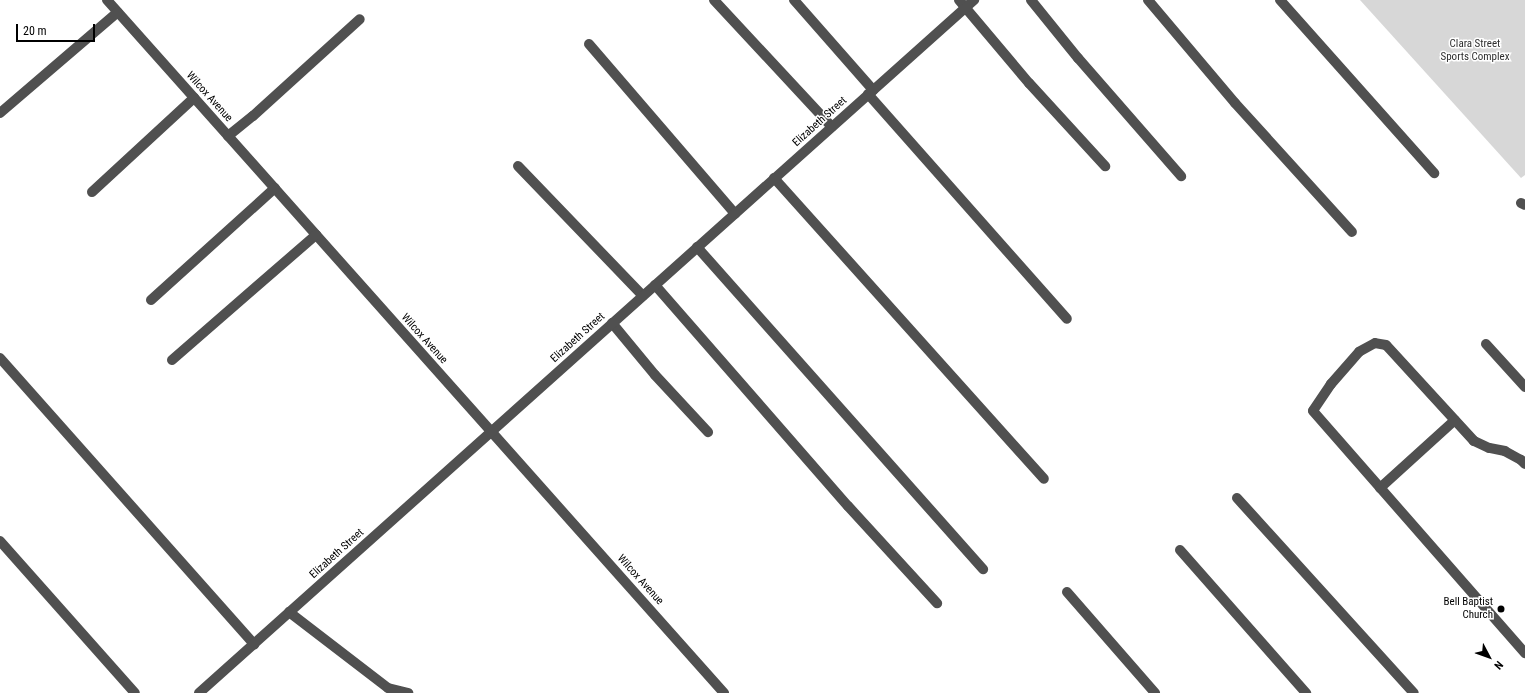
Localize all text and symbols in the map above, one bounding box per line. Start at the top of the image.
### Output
scale bar [18,16,97,42]
text: 20 m [23,24,47,38]
park label: Clara Street Sports Complex [1440,38,1510,64]
street label: Wilcox Avenue [183,69,235,125]
street label: Elizabeth Street [790,94,850,150]
street label: Elizabeth Street [548,310,608,366]
street label: Wilcox Avenue [398,311,450,367]
street label: Elizabeth Street [307,526,367,582]
street label: Wilcox Avenue [614,552,666,608]
place label: Bell Baptist Church [1444,596,1493,622]
marker: Bell Baptist Church [1496,604,1506,614]
north arrow [1469,637,1509,677]
text: N [1491,658,1506,672]

